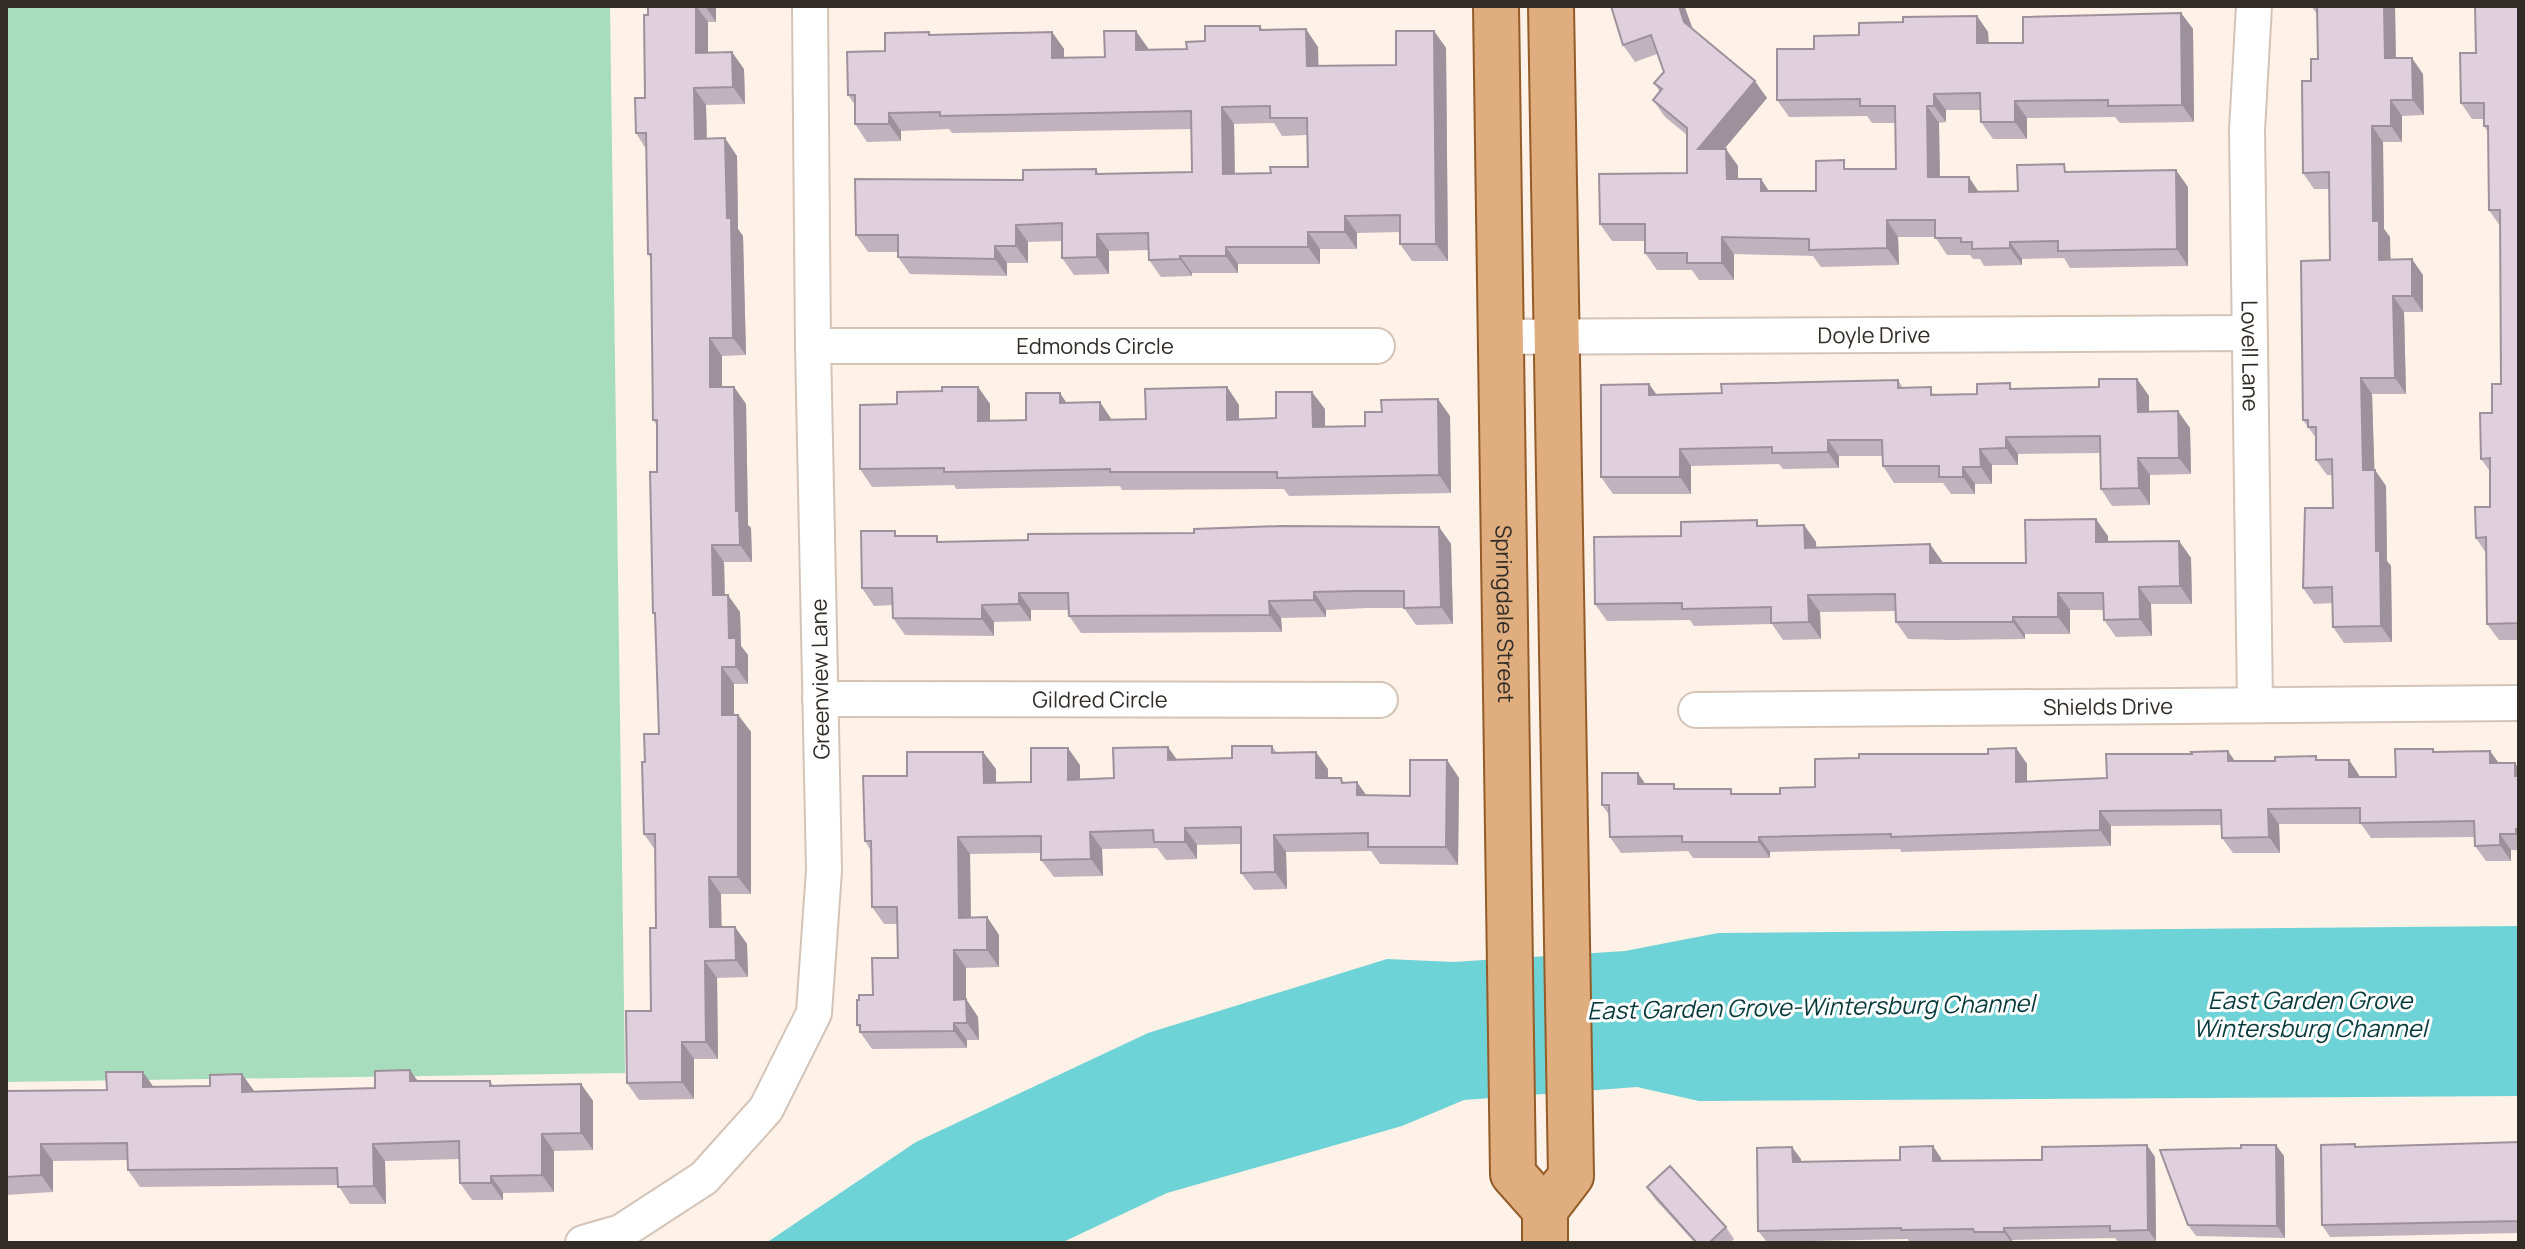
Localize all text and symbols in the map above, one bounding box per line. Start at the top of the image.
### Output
street label: Lovell Lane [2234,300,2266,412]
street label: Doyle Drive [1817,320,1931,350]
street label: Edmonds Circle [1016,331,1174,361]
street label: Springdale Street [1489,525,1521,703]
street label: Greenview Lane [804,598,836,760]
street label: Gildred Circle [1032,684,1168,715]
street label: Shields Drive [2043,691,2173,722]
water label: East Garden Grove Wintersburg Channel [2193,983,2431,1044]
water label: East Garden Grove-Wintersburg Channel [1587,986,2038,1026]

